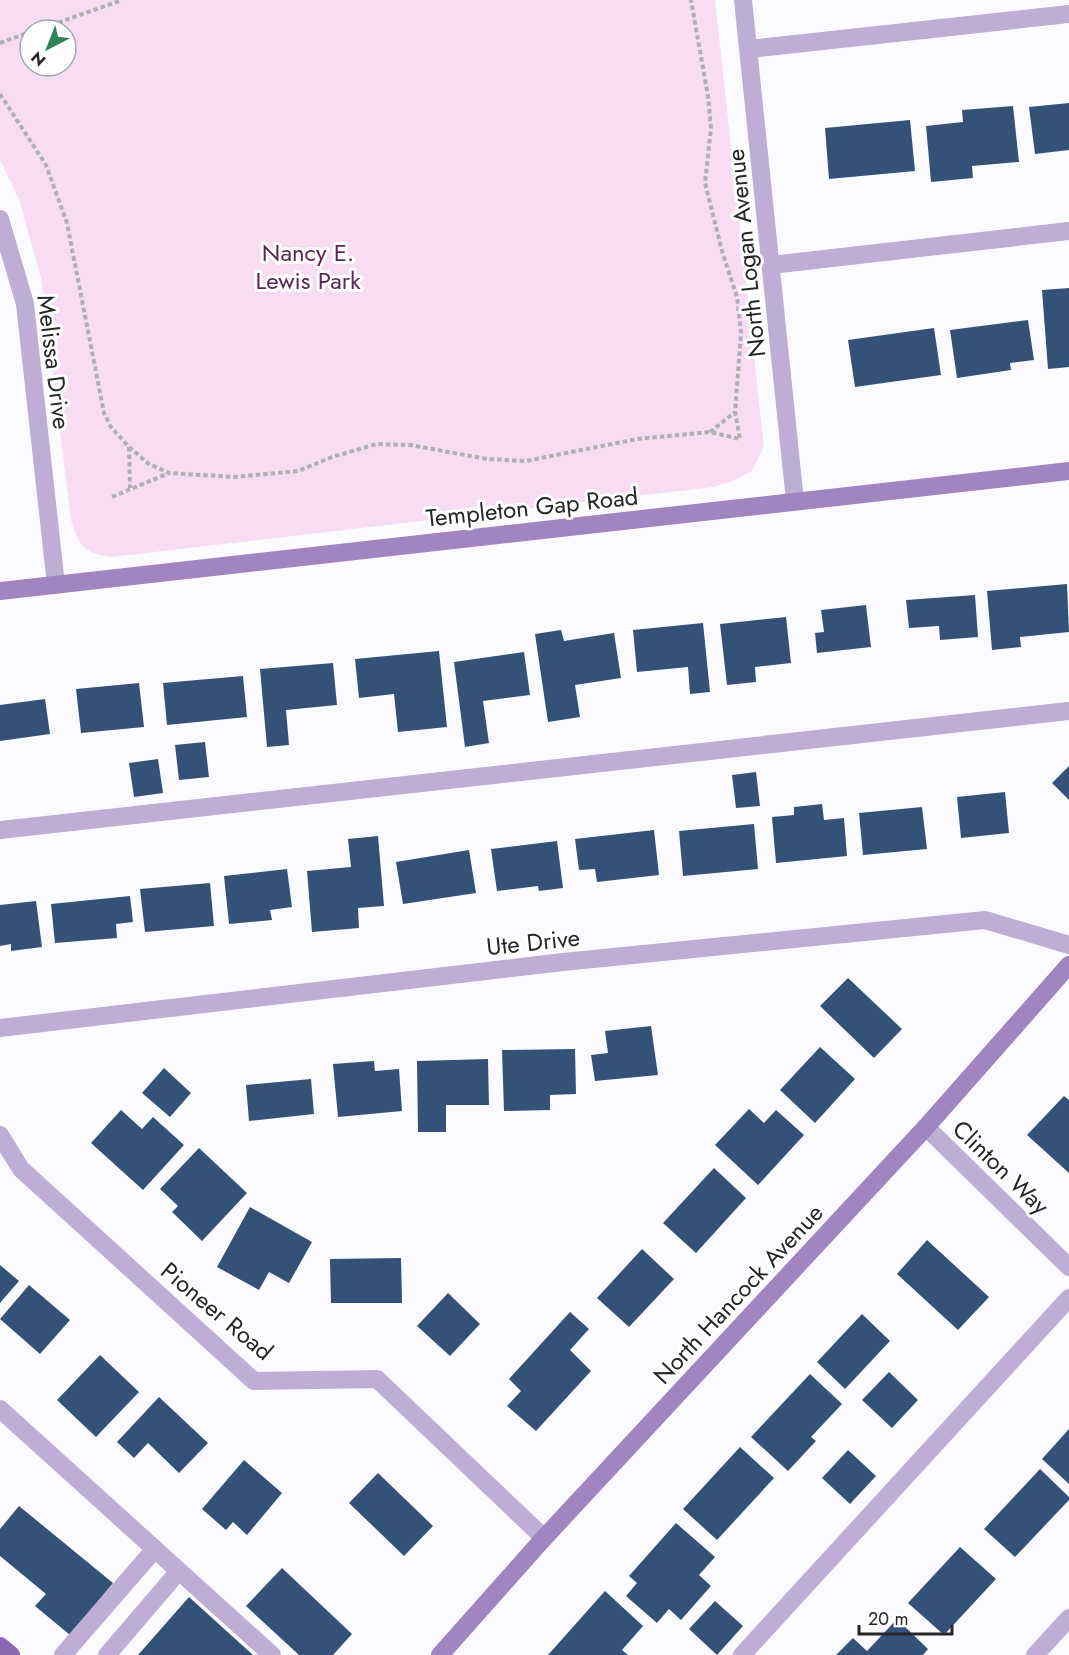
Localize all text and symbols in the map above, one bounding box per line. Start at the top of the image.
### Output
north arrow [18,18,78,78]
text: N [26,46,51,72]
street label: North Logan Avenue [718,147,774,359]
park label: Nancy E. Lewis Park [256,235,361,298]
street label: Melissa Drive [28,293,80,431]
street label: Templeton Gap Road [424,478,640,536]
street label: Ute Drive [485,920,581,964]
street label: Clinton Way [945,1112,1058,1223]
street label: North Hancock Avenue [645,1196,831,1392]
street label: Pioneer Road [153,1254,281,1368]
scale bar [859,1598,952,1636]
text: 20 m [868,1606,908,1632]

